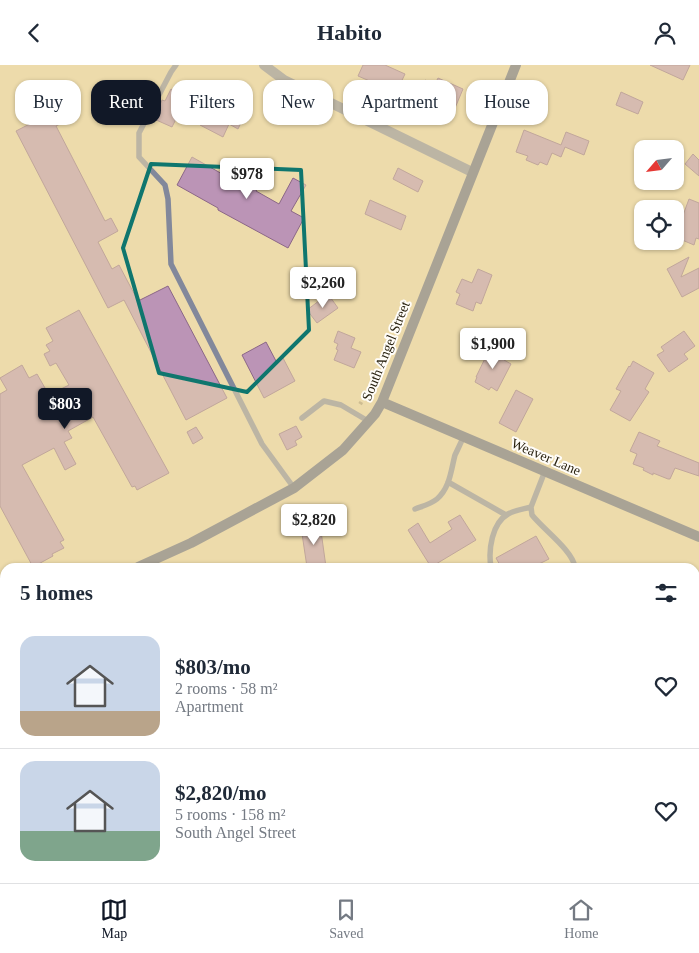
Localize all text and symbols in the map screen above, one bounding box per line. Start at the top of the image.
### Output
icon: back [20,19,48,47]
icon: person [651,19,679,47]
text: Habito [317,20,382,45]
chip: Buy [15,80,81,125]
chip: Rent [91,80,161,125]
chip: Filters [171,80,253,125]
chip: New [263,80,333,125]
chip: Apartment [343,80,456,125]
chip: House [466,80,548,125]
north arrow [634,140,684,190]
map controls [634,140,684,250]
pin: $978 [217,157,277,200]
text: $978 [231,165,263,182]
button: locate [634,200,684,250]
pin: $2,260 [282,267,364,309]
text: $2,260 [301,274,345,291]
street label: South Angel Street [359,299,413,403]
pin: $1,900 [452,327,534,370]
text: $1,900 [471,335,515,352]
pin: $803 [35,387,95,430]
text: $803 [49,395,81,412]
street label: Weaver Lane [509,436,583,478]
pin: $2,820 [273,503,355,546]
text: $2,820 [292,511,336,528]
icon: filters [652,579,680,607]
text: 5 homes [20,581,93,605]
text: $803/mo [175,655,251,679]
icon: home [60,656,120,716]
icon: heart [652,672,680,700]
text: 2 rooms · 58 m² [175,680,278,697]
text: Apartment [175,698,243,715]
icon: home [60,781,120,841]
text: $2,820/mo [175,781,267,805]
icon: heart [652,797,680,825]
text: 5 rooms · 158 m² [175,806,286,823]
text: South Angel Street [175,824,296,841]
tab: Map [100,896,128,942]
tab: Saved [329,896,363,942]
tab: Home [564,896,599,942]

